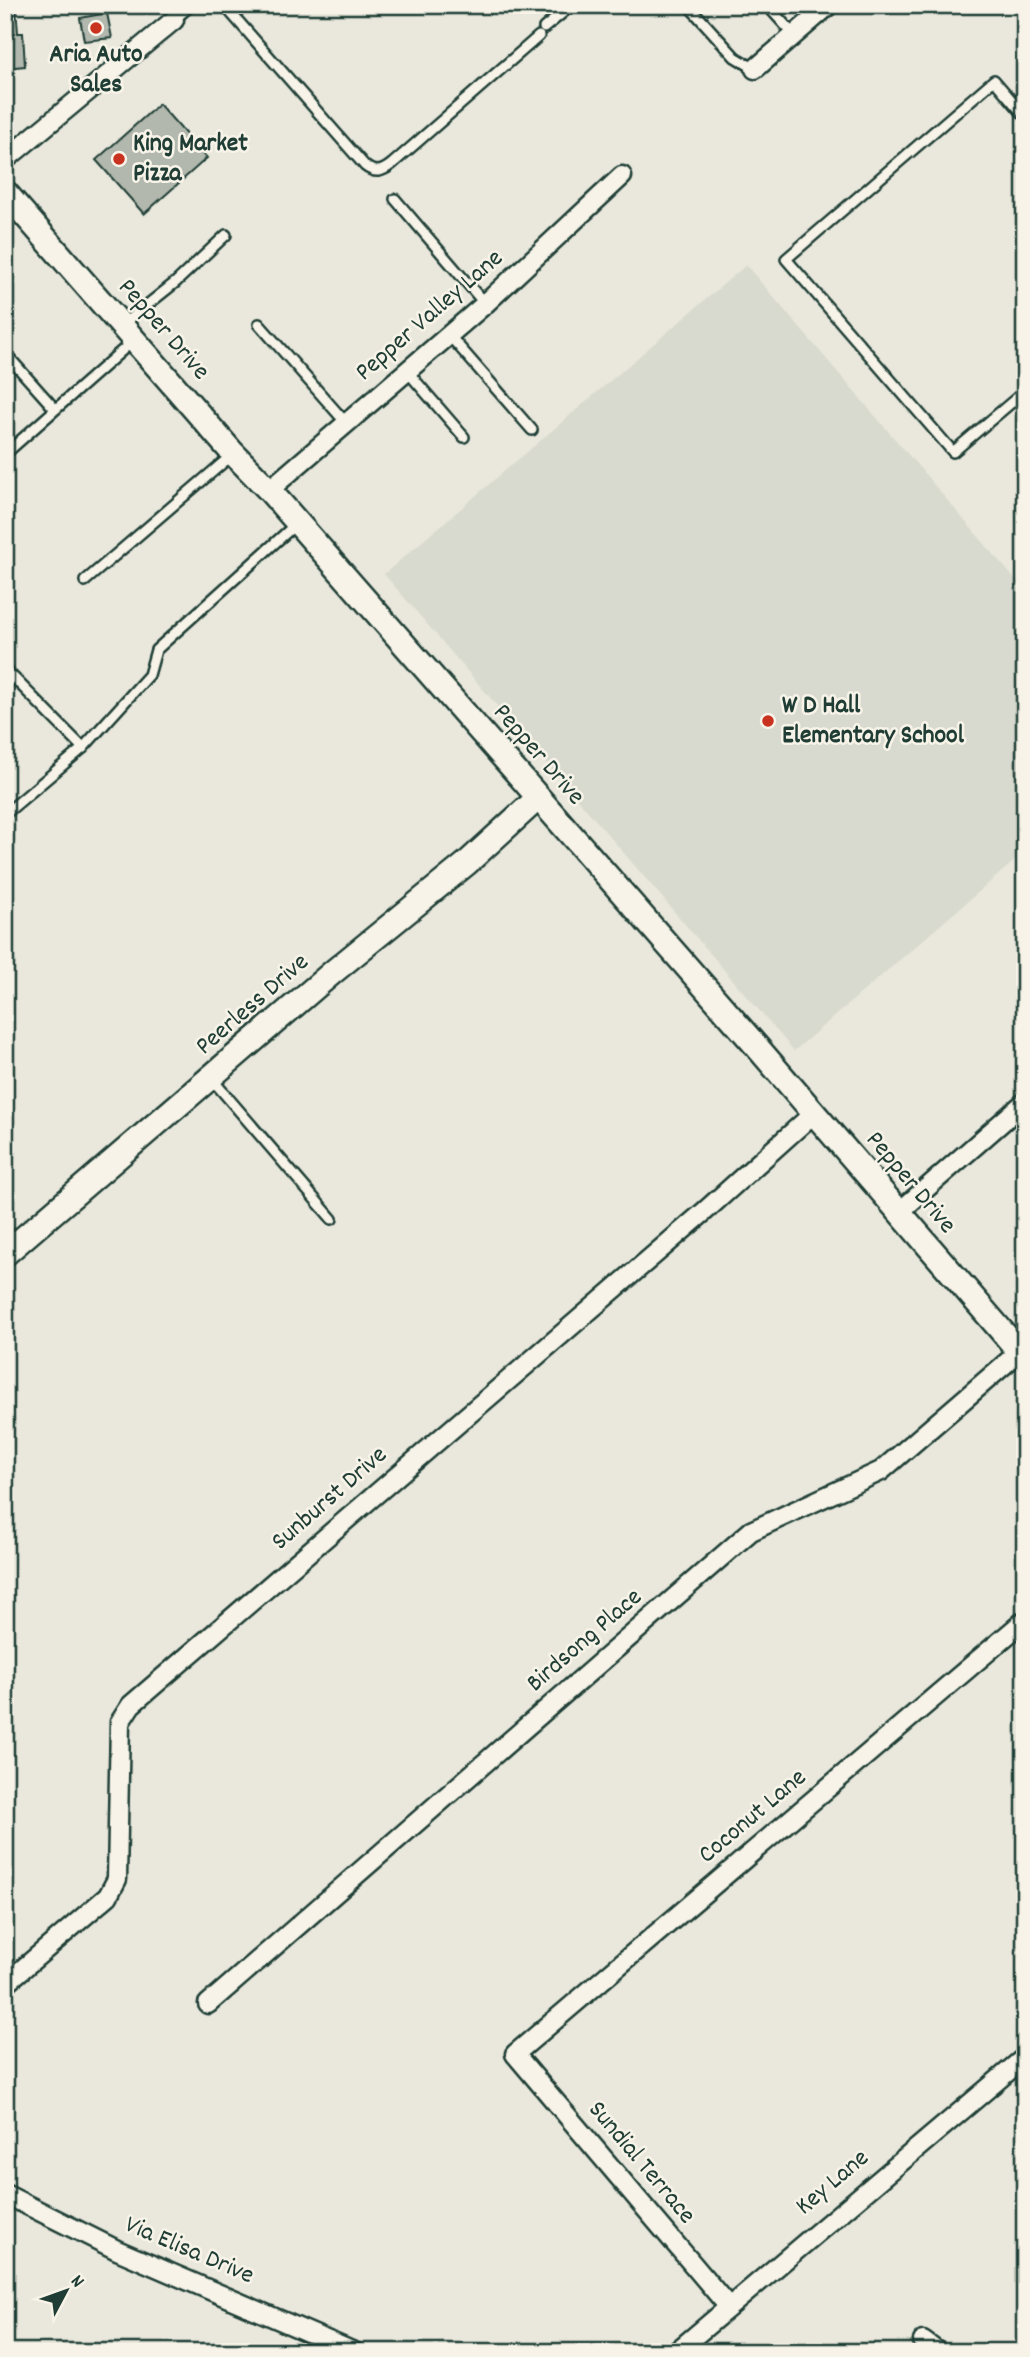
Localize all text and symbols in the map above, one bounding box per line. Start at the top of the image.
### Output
marker: Aria Auto Sales [88,20,104,36]
place label: Aria Auto Sales [49,37,143,104]
place label: King Market Pizza [133,126,248,193]
marker: King Market Pizza [111,151,127,167]
street label: Pepper Valley Lane [348,241,512,391]
street label: Pepper Drive [108,271,218,389]
place label: W D Hall Elementary School [782,688,965,755]
street label: Pepper Drive [483,696,593,814]
marker: W D Hall Elementary School [760,713,776,729]
street label: Peerless Drive [188,945,318,1065]
street label: Pepper Drive [856,1123,964,1243]
street label: Sunburst Drive [264,1438,396,1560]
street label: Birdsong Place [519,1580,651,1702]
street label: Coconut Lane [691,1761,815,1873]
street label: Sundial Terrace [578,2093,704,2233]
street label: Key Lane [788,2141,878,2225]
street label: Via Elisa Drive [119,2207,259,2295]
north arrow [32,2256,102,2326]
text: N [63,2270,89,2295]

